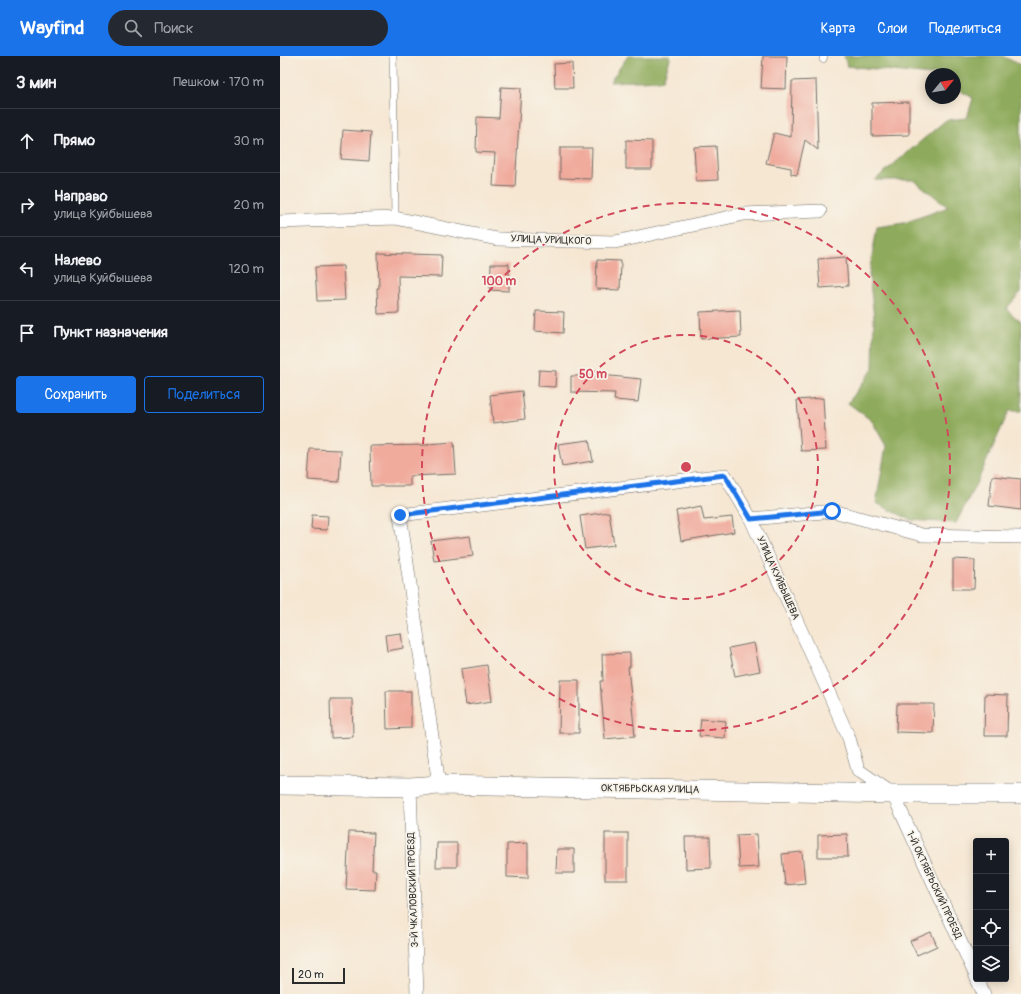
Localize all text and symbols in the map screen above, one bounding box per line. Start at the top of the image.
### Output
search box [108,10,388,46]
text: Wayfind [20,16,84,40]
icon: search [122,17,144,39]
text: Поиск [154,19,193,38]
text: Карта [821,20,855,37]
text: Слои [877,20,907,37]
text: Поделиться [929,20,1001,37]
north arrow [925,68,961,104]
text: 3 мин [16,72,56,93]
text: Пешком · 170 m [173,74,264,90]
icon: ahead [16,130,38,152]
text: Прямо [54,131,95,150]
text: 30 m [234,133,264,149]
text: Направо [54,187,108,206]
icon: right [16,194,38,216]
text: 20 m [233,197,264,213]
text: улица Куйбышева [54,206,152,222]
street label: УЛИЦА УРИЦКОГО [510,233,592,247]
text: Налево [54,251,101,270]
icon: left [16,258,38,280]
text: 120 m [228,261,264,277]
text: улица Куйбышева [54,270,152,286]
text: 100 m [482,274,517,289]
icon: arrive [16,322,38,344]
text: Пункт назначения [54,323,168,342]
text: 50 m [579,367,607,382]
button: Сохранить [16,376,136,413]
button: Поделиться [144,376,264,413]
centre of rings [679,460,693,474]
route start [823,502,841,520]
route end [391,506,409,524]
street label: УЛИЦА КУЙБЫШЕВА [754,534,803,622]
street label: ОКТЯБРЬСКАЯ УЛИЦА [601,782,700,796]
street label: 1-Й ОКТЯБРЬСКИЙ ПРОЕЗД [904,829,966,942]
street label: 3-Й ЧКАЛОВСКИЙ ПРОЕЗД [404,831,421,948]
map controls [973,838,1009,982]
button: + [973,838,1009,874]
button: − [973,874,1009,910]
button: locate [973,910,1009,946]
button: layers [973,946,1009,982]
scale bar [292,966,345,985]
text: 20 m [298,968,324,981]

